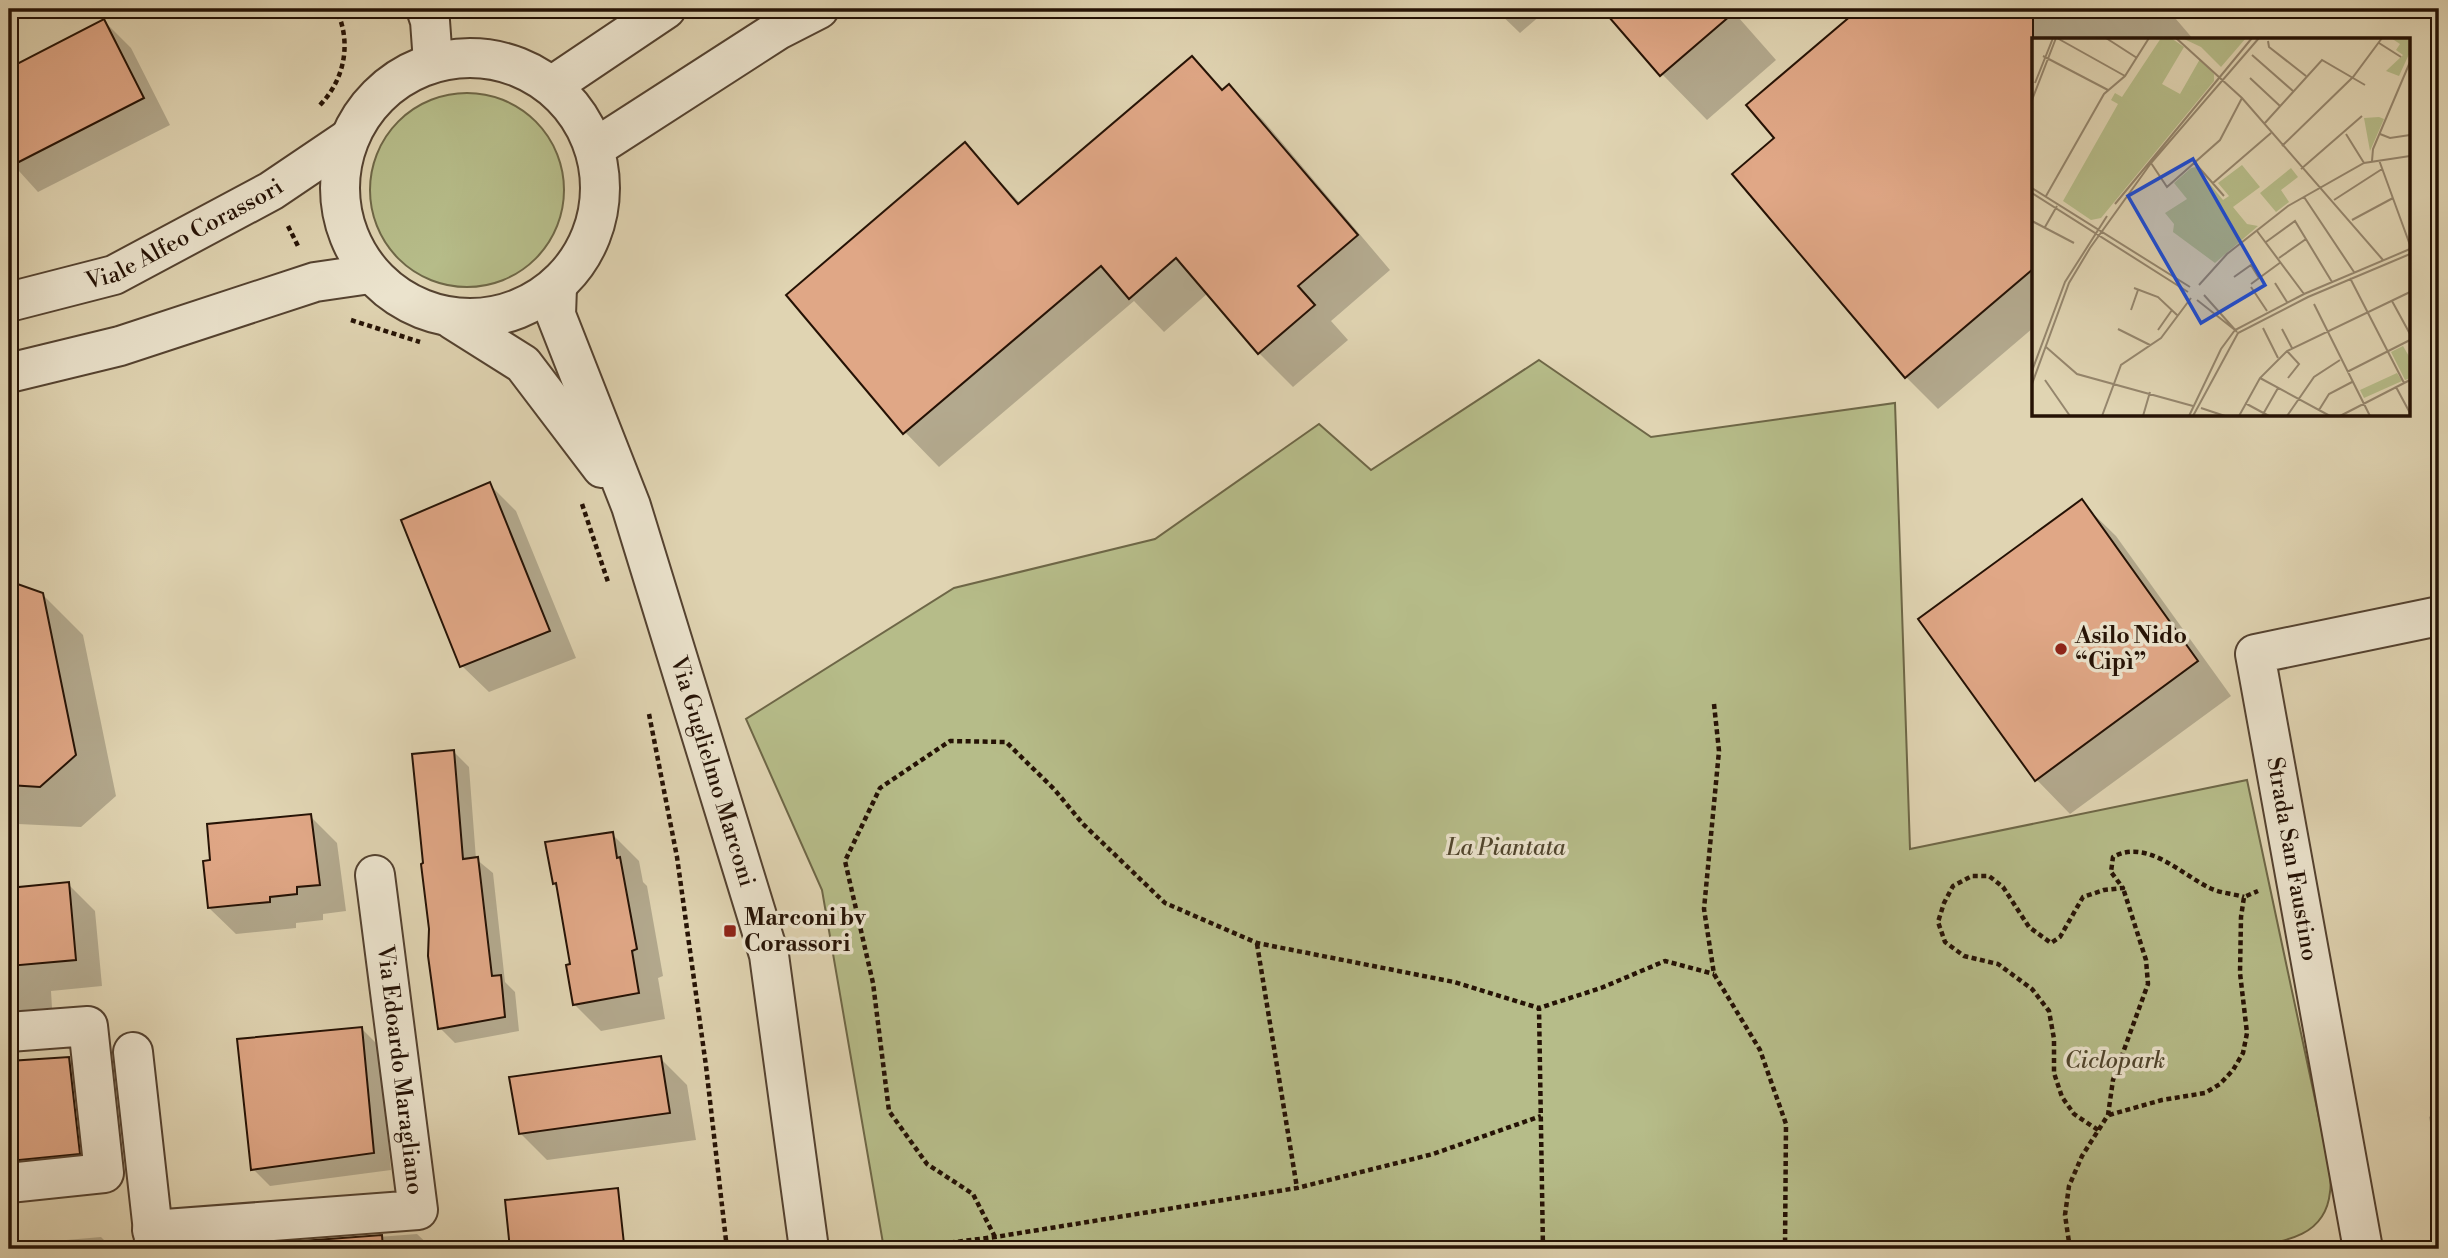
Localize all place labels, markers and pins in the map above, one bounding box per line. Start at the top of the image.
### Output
place label: Asilo Nido “Cipì” [2074,622,2187,676]
marker: Asilo Nido “Cipì” [2053,641,2069,657]
place label: Marconi bv Corassori [744,904,866,958]
marker: Marconi bv Corassori [722,923,738,939]

